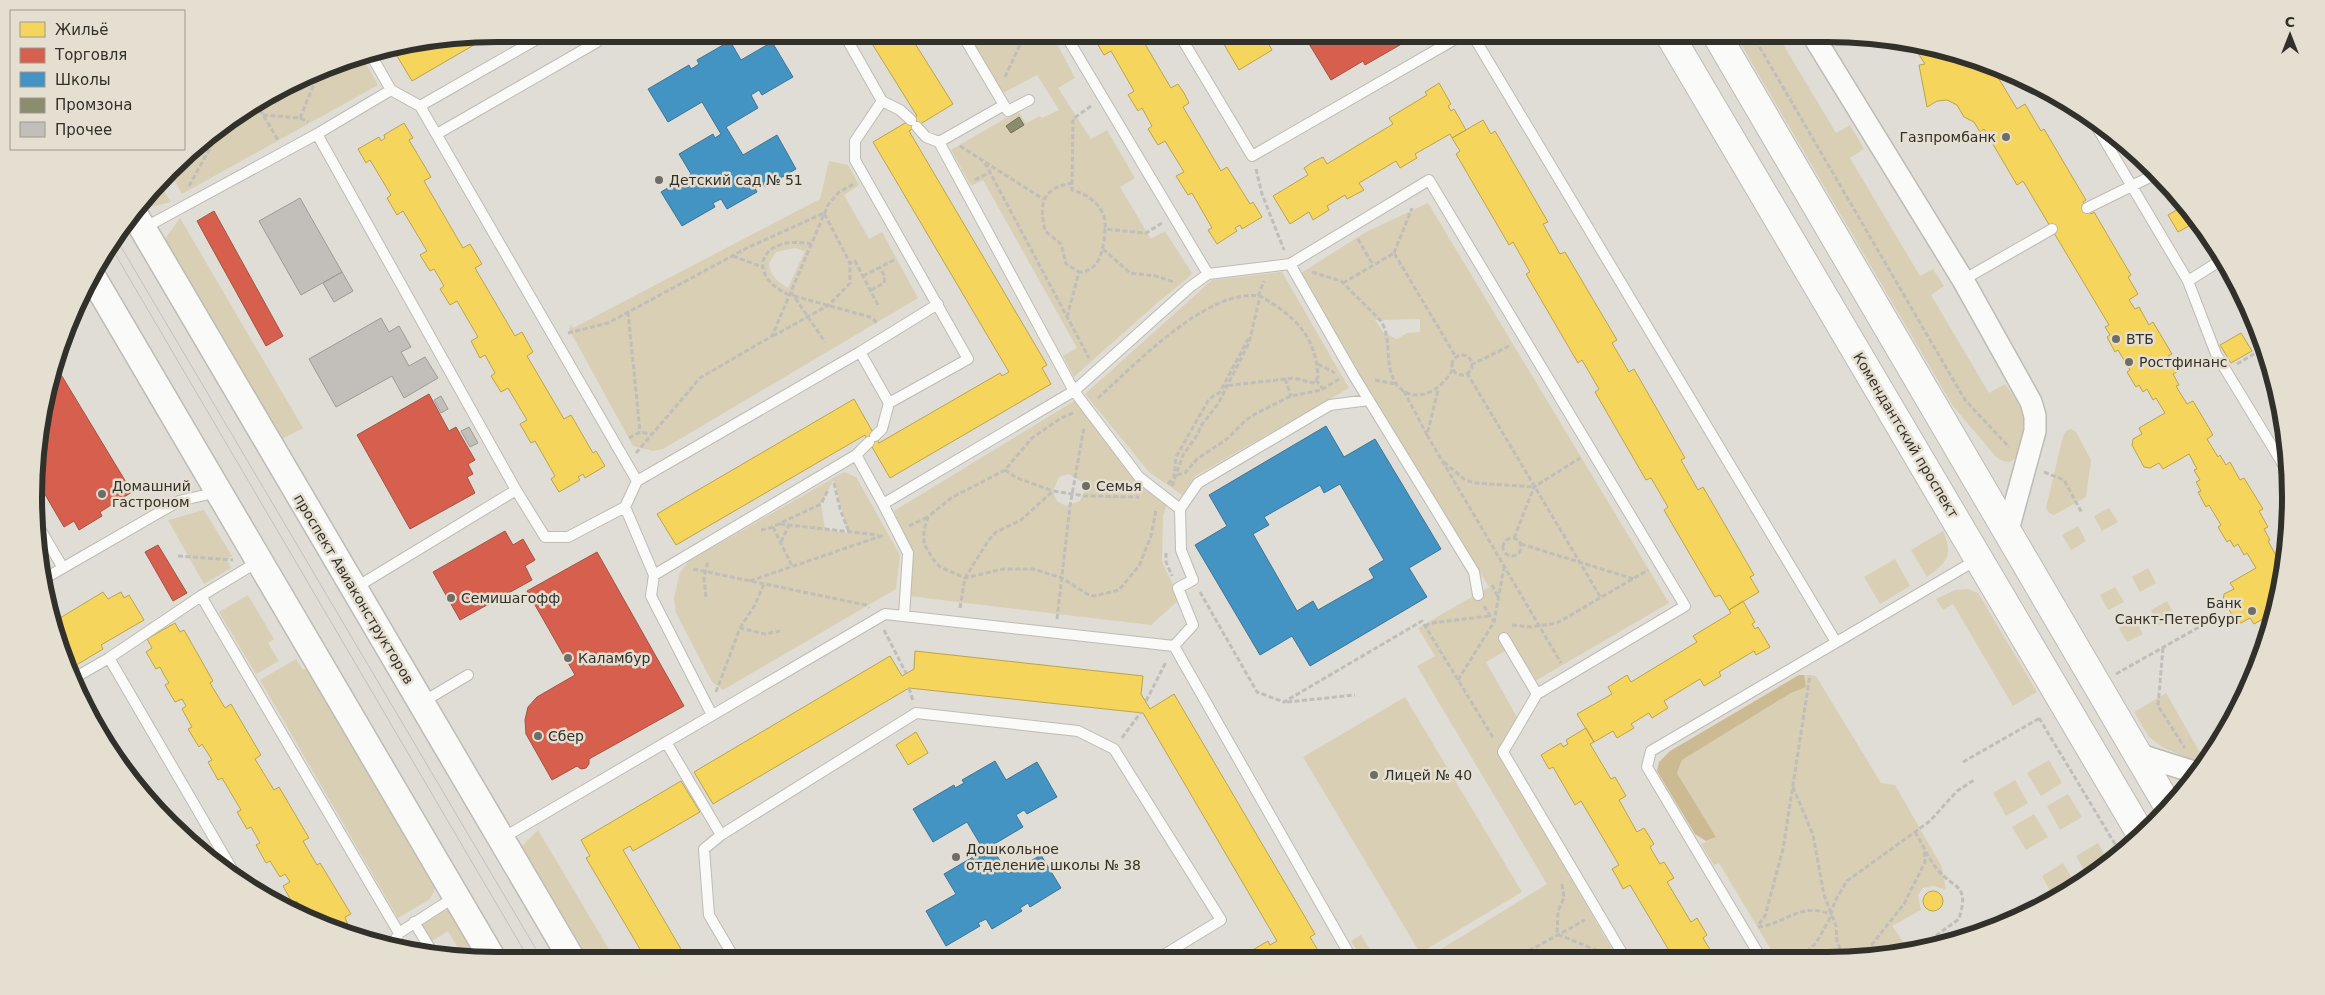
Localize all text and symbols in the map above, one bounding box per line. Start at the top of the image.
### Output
legend [10,10,185,150]
north arrow [2265,10,2315,60]
text: С [2285,14,2295,30]
text: Жильё [55,21,109,39]
text: Торговля [54,46,127,64]
text: Школы [55,71,111,89]
text: Промзона [55,96,132,114]
text: Прочее [55,121,112,139]
place label: Газпромбанк [1899,129,1996,145]
marker: Газпромбанк [2000,131,2012,143]
place label: Детский сад № 51 [669,172,803,188]
marker: Детский сад № 51 [653,174,665,186]
place label: ВТБ [2126,331,2154,347]
marker: ВТБ [2110,333,2122,345]
street label: Комендантский проспект [1850,349,1962,521]
place label: Ростфинанс [2139,354,2228,370]
marker: Ростфинанс [2123,356,2135,368]
place label: Домашний гастроном [112,478,191,510]
place label: Семья [1096,478,1142,494]
marker: Семья [1080,480,1092,492]
marker: Домашний гастроном [96,488,108,500]
street label: проспект Авиаконструкторов [291,491,417,687]
place label: Семишагофф [461,590,560,606]
marker: Семишагофф [445,592,457,604]
place label: Банк Санкт-Петербург [2115,595,2242,627]
marker: Банк Санкт-Петербург [2246,605,2258,617]
place label: Каламбур [578,650,651,666]
marker: Каламбур [562,652,574,664]
place label: Сбер [548,728,584,744]
marker: Сбер [532,730,544,742]
place label: Лицей № 40 [1384,767,1472,783]
marker: Лицей № 40 [1368,769,1380,781]
place label: Дошкольное отделение школы № 38 [966,841,1141,873]
marker: Дошкольное отделение школы № 38 [950,851,962,863]

